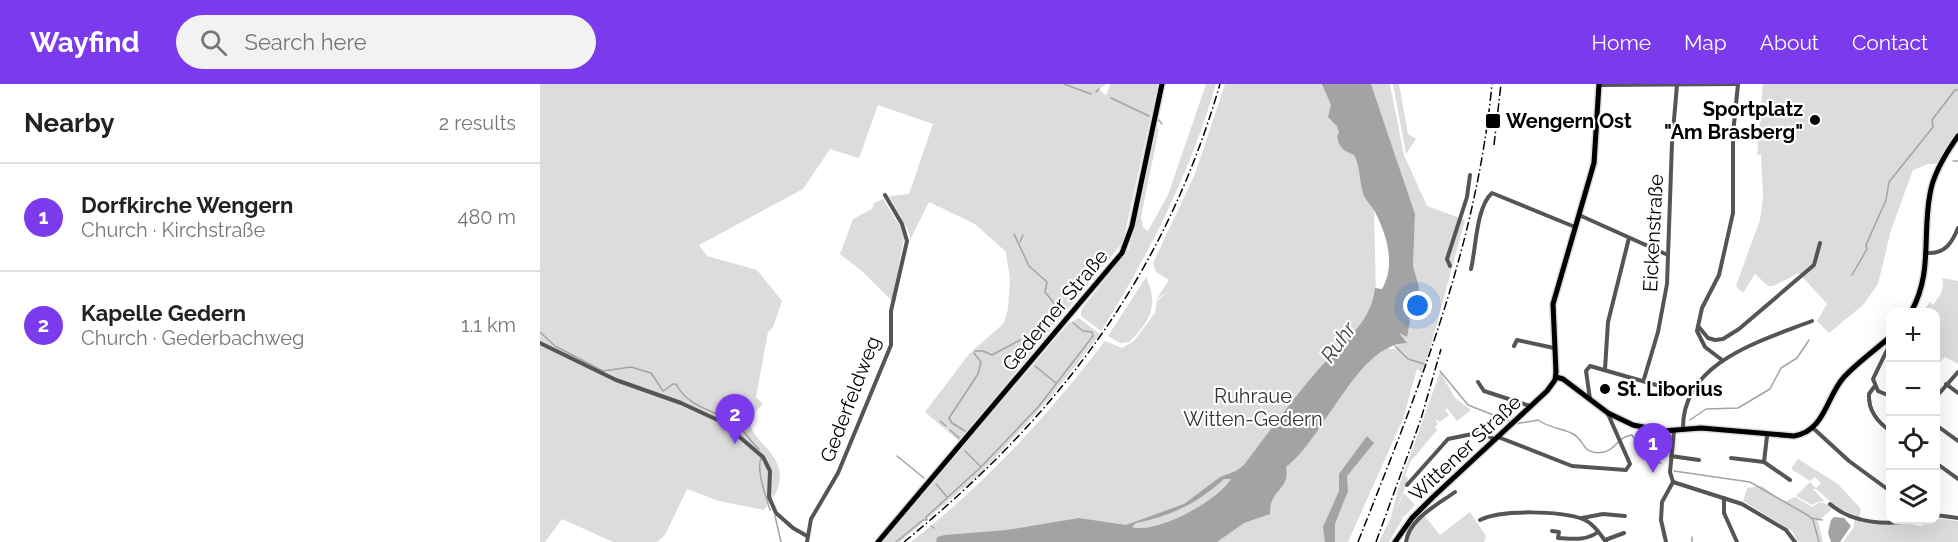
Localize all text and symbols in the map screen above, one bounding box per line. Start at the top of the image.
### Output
search box [176,15,596,69]
text: Wayfind [30,26,140,59]
icon: search [197,26,230,59]
text: Search here [245,29,367,55]
text: Home [1592,30,1651,55]
text: Map [1684,30,1727,55]
text: About [1760,30,1819,55]
text: Contact [1852,30,1928,55]
place label: Sportplatz "Am Brasberg" [1664,97,1803,144]
text: Nearby [24,108,114,138]
place label: Wengern Ost [1506,109,1632,133]
text: 2 results [439,111,516,135]
marker: Wengern Ost [1484,112,1502,130]
marker: Sportplatz "Am Brasberg" [1808,113,1822,127]
street label: Eickenstraße [1638,173,1668,293]
text: Dorfkirche Wengern [81,192,293,218]
text: 1 [39,205,48,229]
text: 480 m [458,205,516,229]
text: Church · Kirchstraße [81,218,265,242]
street label: Gederner Straße [997,244,1113,376]
your location [1403,291,1432,320]
text: Kapelle Gedern [81,300,246,326]
map controls [1886,308,1940,524]
button: + [1886,308,1940,362]
text: 2 [38,313,49,337]
text: 1.1 km [461,313,516,337]
water label: Ruhr [1315,316,1361,367]
text: Church · Gederbachweg [81,326,304,350]
street label: Gederfeldweg [815,333,885,465]
button: − [1886,362,1940,416]
place label: St. Liborius [1617,377,1723,401]
marker: St. Liborius [1598,382,1612,396]
park label: Ruhraue Witten-Gedern [1183,384,1323,431]
street label: Wittener Straße [1404,390,1526,506]
pin: 2 [716,394,754,444]
button: locate [1886,416,1940,470]
pin: 1 [1634,424,1672,473]
button: layers [1886,470,1940,524]

